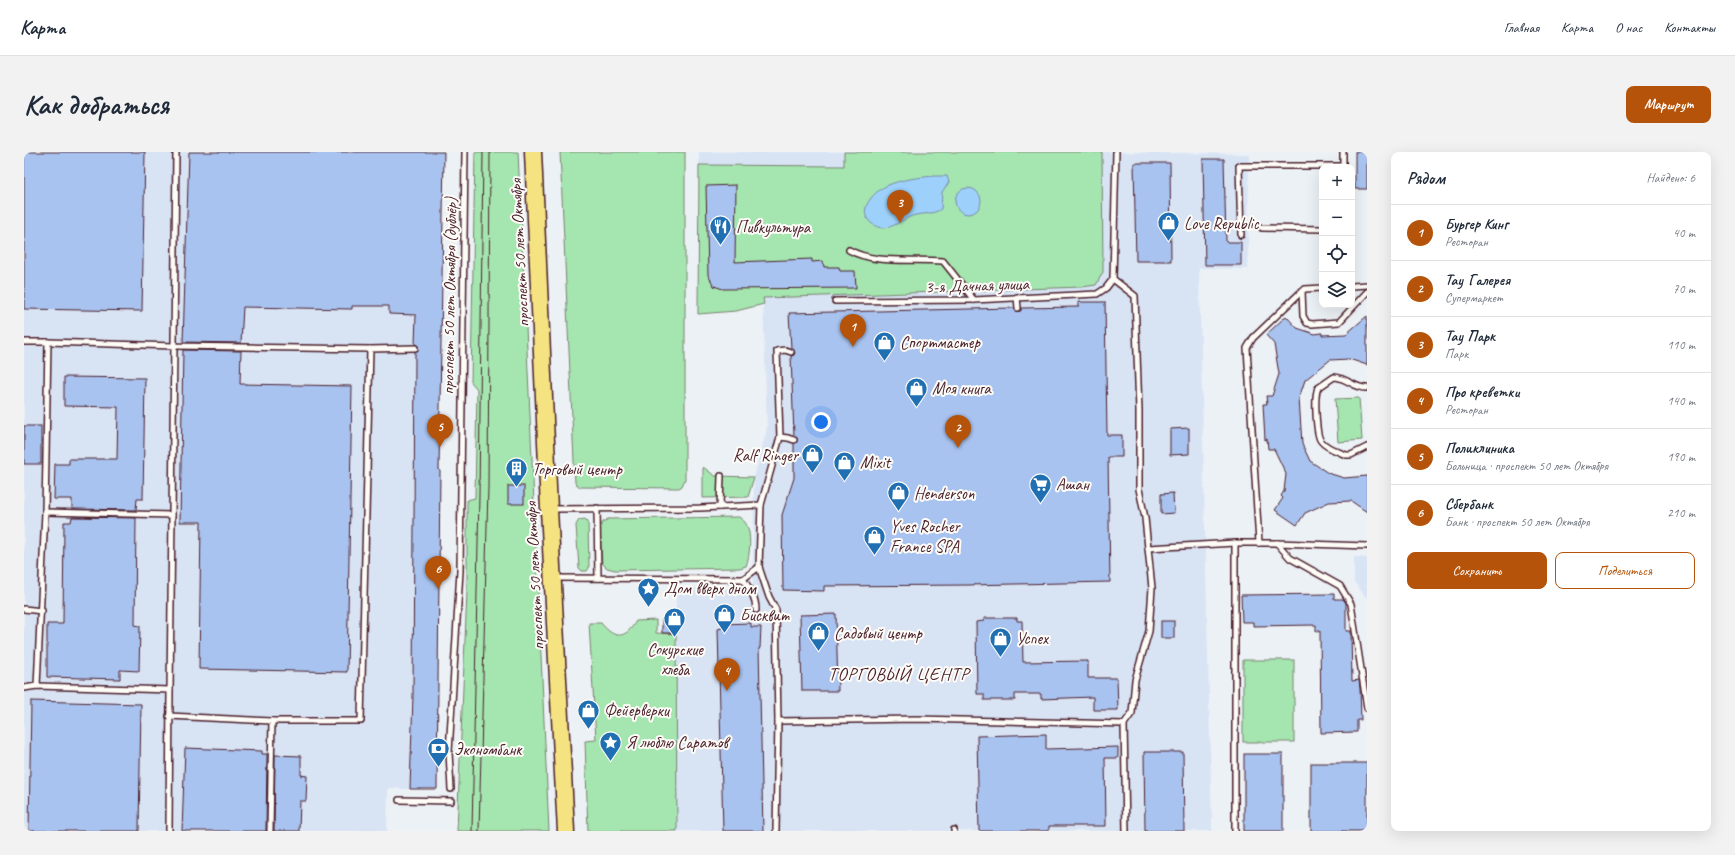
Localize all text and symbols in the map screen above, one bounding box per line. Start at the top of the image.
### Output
text: Карта [20,16,65,40]
text: Главная [1504,19,1539,36]
text: Карта [1561,19,1593,36]
text: О нас [1615,19,1642,36]
text: Контакты [1664,19,1715,36]
button: Маршрут [1626,86,1711,123]
text: Как добраться [24,87,169,122]
map controls [1319,164,1355,308]
button: + [1319,164,1355,200]
text: Рядом [1407,168,1445,189]
text: Найдено: 6 [1647,170,1695,186]
street label: проспект 50 лет Октября [505,177,534,328]
pin: 3 [887,190,913,223]
street label: проспект 50 лет Октября (дублёр) [437,196,462,395]
button: − [1319,200,1355,236]
shop icon: Love Republic [1156,210,1182,243]
place label: Love Republic [1184,213,1260,234]
restaurant icon: Пивкультура [708,214,734,247]
text: Бургер Кинг [1445,215,1508,234]
place label: Пивкультура [736,217,812,238]
text: 1 [1417,225,1423,241]
text: 40 m [1673,225,1695,241]
text: Ресторан [1445,234,1488,250]
button: locate [1319,236,1355,272]
text: Тау Галерея [1445,271,1510,290]
button: layers [1319,272,1355,308]
street label: 3-я Дачная улица [925,273,1031,298]
text: 2 [1417,281,1423,297]
text: 70 m [1673,281,1695,297]
text: Супермаркет [1445,290,1503,306]
pin: 1 [840,314,866,347]
text: Тау Парк [1445,327,1495,346]
shop icon: Спортмастер [871,329,897,362]
place label: Спортмастер [900,332,981,353]
text: 3 [1417,337,1423,353]
text: 110 m [1667,337,1695,353]
text: Парк [1445,346,1468,362]
shop icon: Моя книга [904,375,930,408]
place label: Моя книга [932,378,992,399]
text: Про креветки [1445,383,1519,402]
text: 4 [1417,393,1423,409]
text: 140 m [1667,393,1695,409]
text: Ресторан [1445,402,1488,418]
your location [811,412,831,432]
pin: 5 [427,414,453,447]
pin: 2 [945,415,971,448]
text: Поликлиника [1445,439,1514,458]
shop icon: Ralf Ringer [800,442,826,475]
place label: Ralf Ringer [733,445,800,466]
shop icon: Mixit [832,449,858,482]
text: 5 [1417,449,1423,465]
text: 190 m [1667,449,1695,465]
place label: Mixit [860,452,893,473]
building icon: Торговый центр [503,456,529,489]
text: Больница · проспект 50 лет Октября [1445,458,1608,474]
place label: Торговый центр [532,459,623,480]
supermarket icon: Ашан [1027,471,1053,504]
place label: Ашан [1056,474,1090,495]
shop icon: Henderson [886,480,912,513]
place label: Henderson [914,483,975,504]
text: Сбербанк [1445,495,1493,514]
street label: проспект 50 лет Октября [520,500,549,651]
text: 6 [1417,505,1423,521]
text: 210 m [1667,505,1695,521]
text: Банк · проспект 50 лет Октября [1445,514,1590,530]
place label: Yves Rocher France SPA [890,516,962,557]
shop icon: Yves Rocher France SPA [861,523,887,556]
button: Сохранить [1407,552,1547,589]
button: Поделиться [1555,552,1695,589]
pin: 6 [425,556,451,589]
place icon: Дом вверх дном [635,575,661,608]
place label: Дом вверх дном [664,578,757,599]
shop icon: Бисквит [712,602,738,635]
place label: Бисквит [740,605,790,626]
shop icon: Сокурские хлеба [662,606,688,639]
shop icon: Садовый центр [806,620,832,653]
place label: Садовый центр [834,623,924,644]
shop icon: Успех [987,625,1013,658]
place label: Успех [1016,628,1049,649]
place label: Сокурские хлеба [647,639,704,680]
pin: 4 [714,658,740,691]
district label: ТОРГОВЫЙ ЦЕНТР [828,663,971,685]
shop icon: Фейерверки [575,697,601,730]
place label: Фейерверки [604,700,671,721]
place icon: Я люблю Саратов [597,729,623,762]
place label: Я люблю Саратов [626,732,732,753]
bank icon: Экономбанк [425,736,451,769]
place label: Экономбанк [454,739,523,760]

